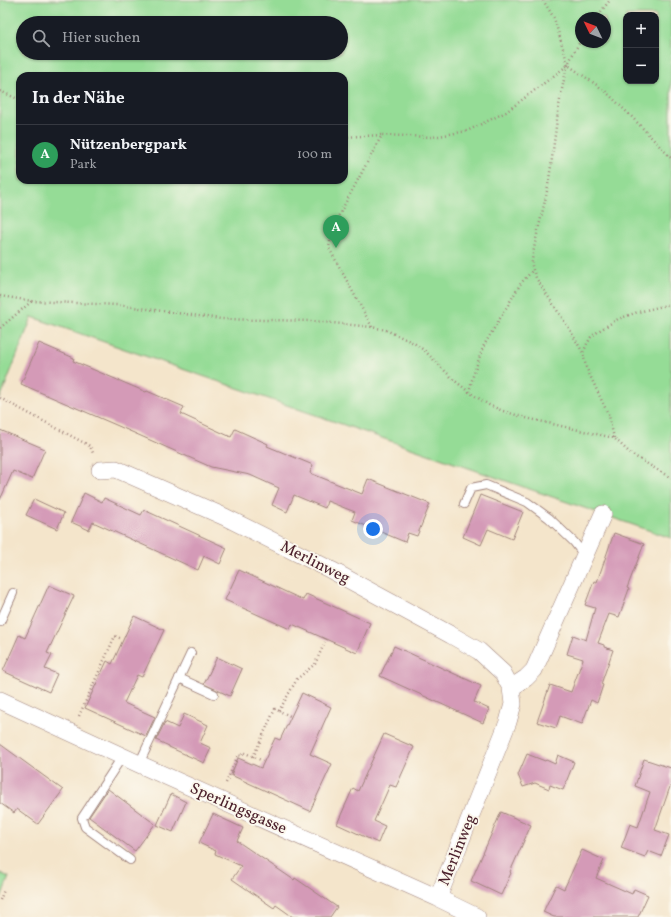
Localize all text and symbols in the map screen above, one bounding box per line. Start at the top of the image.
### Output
north arrow [575,12,611,48]
map controls [623,12,659,84]
button: + [623,12,659,48]
search box [16,16,348,60]
icon: search [30,27,52,49]
text: Hier suchen [62,28,140,49]
button: − [623,48,659,84]
text: In der Nähe [32,87,125,110]
text: Nützenbergpark [70,135,187,156]
text: A [40,146,50,164]
text: 100 m [297,146,332,164]
text: Park [70,156,97,174]
pin: A [323,215,349,248]
your location [363,519,383,539]
street label: Merlinweg [276,536,354,590]
street label: Sperlingsgasse [186,778,290,840]
street label: Merlinweg [434,811,482,889]

